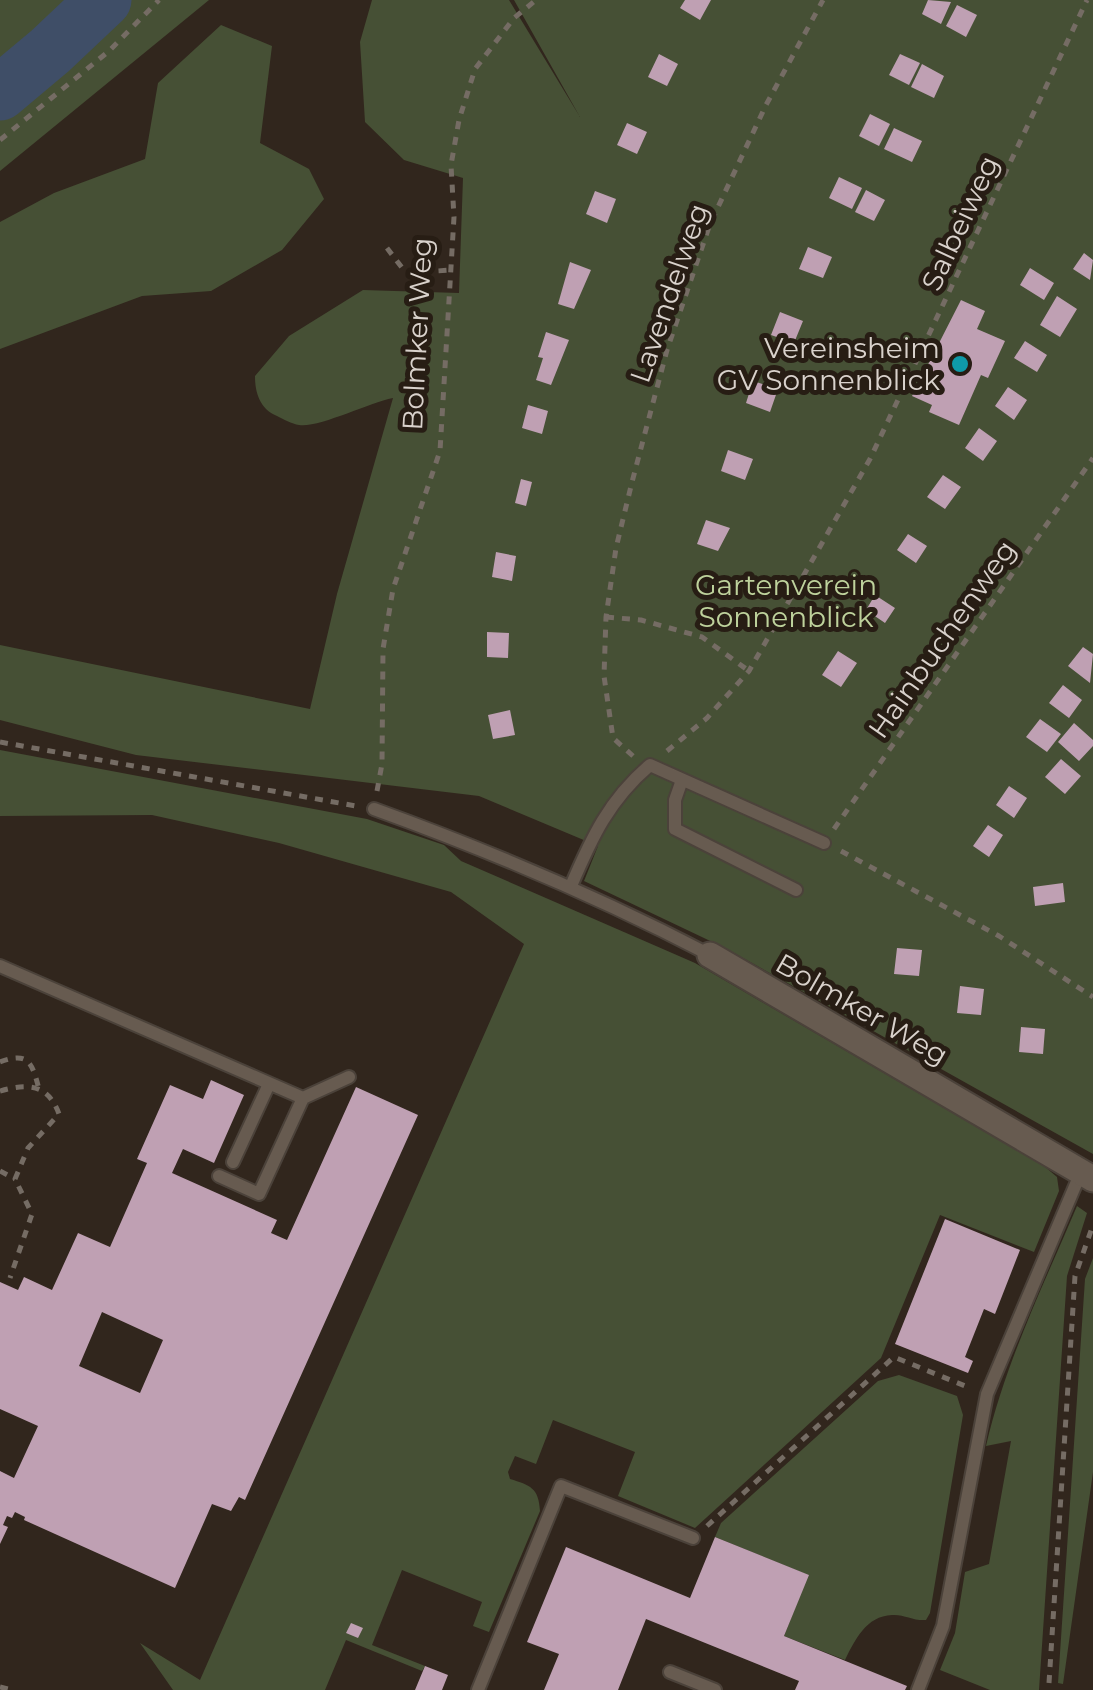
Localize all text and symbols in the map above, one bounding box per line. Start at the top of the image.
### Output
street label: Salbeiweg [914,150,1006,296]
street label: Lavendelweg [622,199,716,387]
street label: Bolmker Weg [395,237,439,431]
place label: Vereinsheim GV Sonnenblick [717,331,940,397]
marker: Vereinsheim GV Sonnenblick [949,353,971,375]
street label: Hainbuchenweg [861,533,1023,745]
park label: Gartenverein Sonnenblick [695,568,877,634]
street label: Bolmker Weg [770,946,954,1072]

